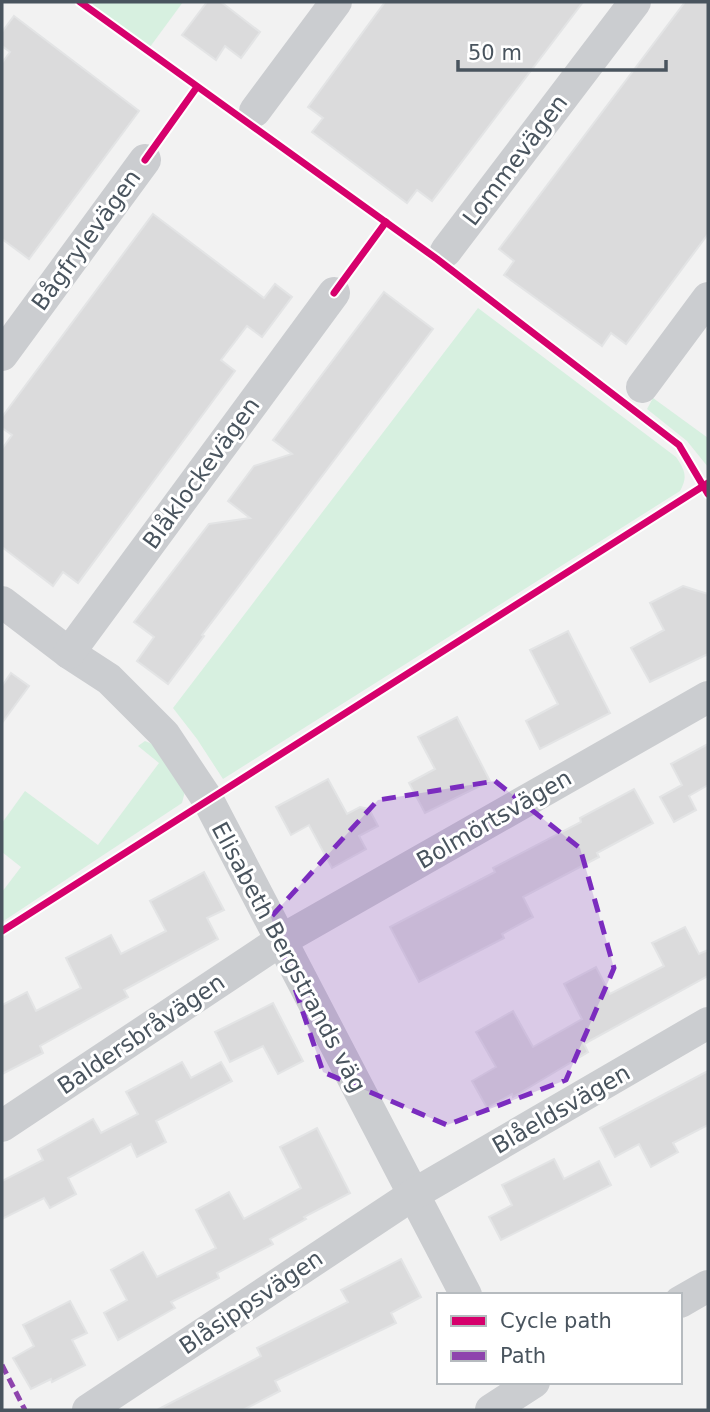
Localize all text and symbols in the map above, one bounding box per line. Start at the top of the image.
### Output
scale bar [458,28,666,72]
text: 50 m [468,41,522,65]
street label: Lommevägen [458,90,572,230]
street label: Bågfrylevägen [26,164,146,315]
street label: Blåklockevägen [137,392,265,554]
street label: Bolmörtsvägen [412,764,576,874]
street label: Elisabeth Bergstrands väg [207,818,371,1096]
street label: Baldersbråvägen [52,968,229,1099]
street label: Blåeldsvägen [487,1058,634,1159]
street label: Blåsippsvägen [174,1244,327,1359]
legend [437,1293,682,1384]
text: Cycle path [500,1309,612,1333]
text: Path [500,1344,546,1368]

